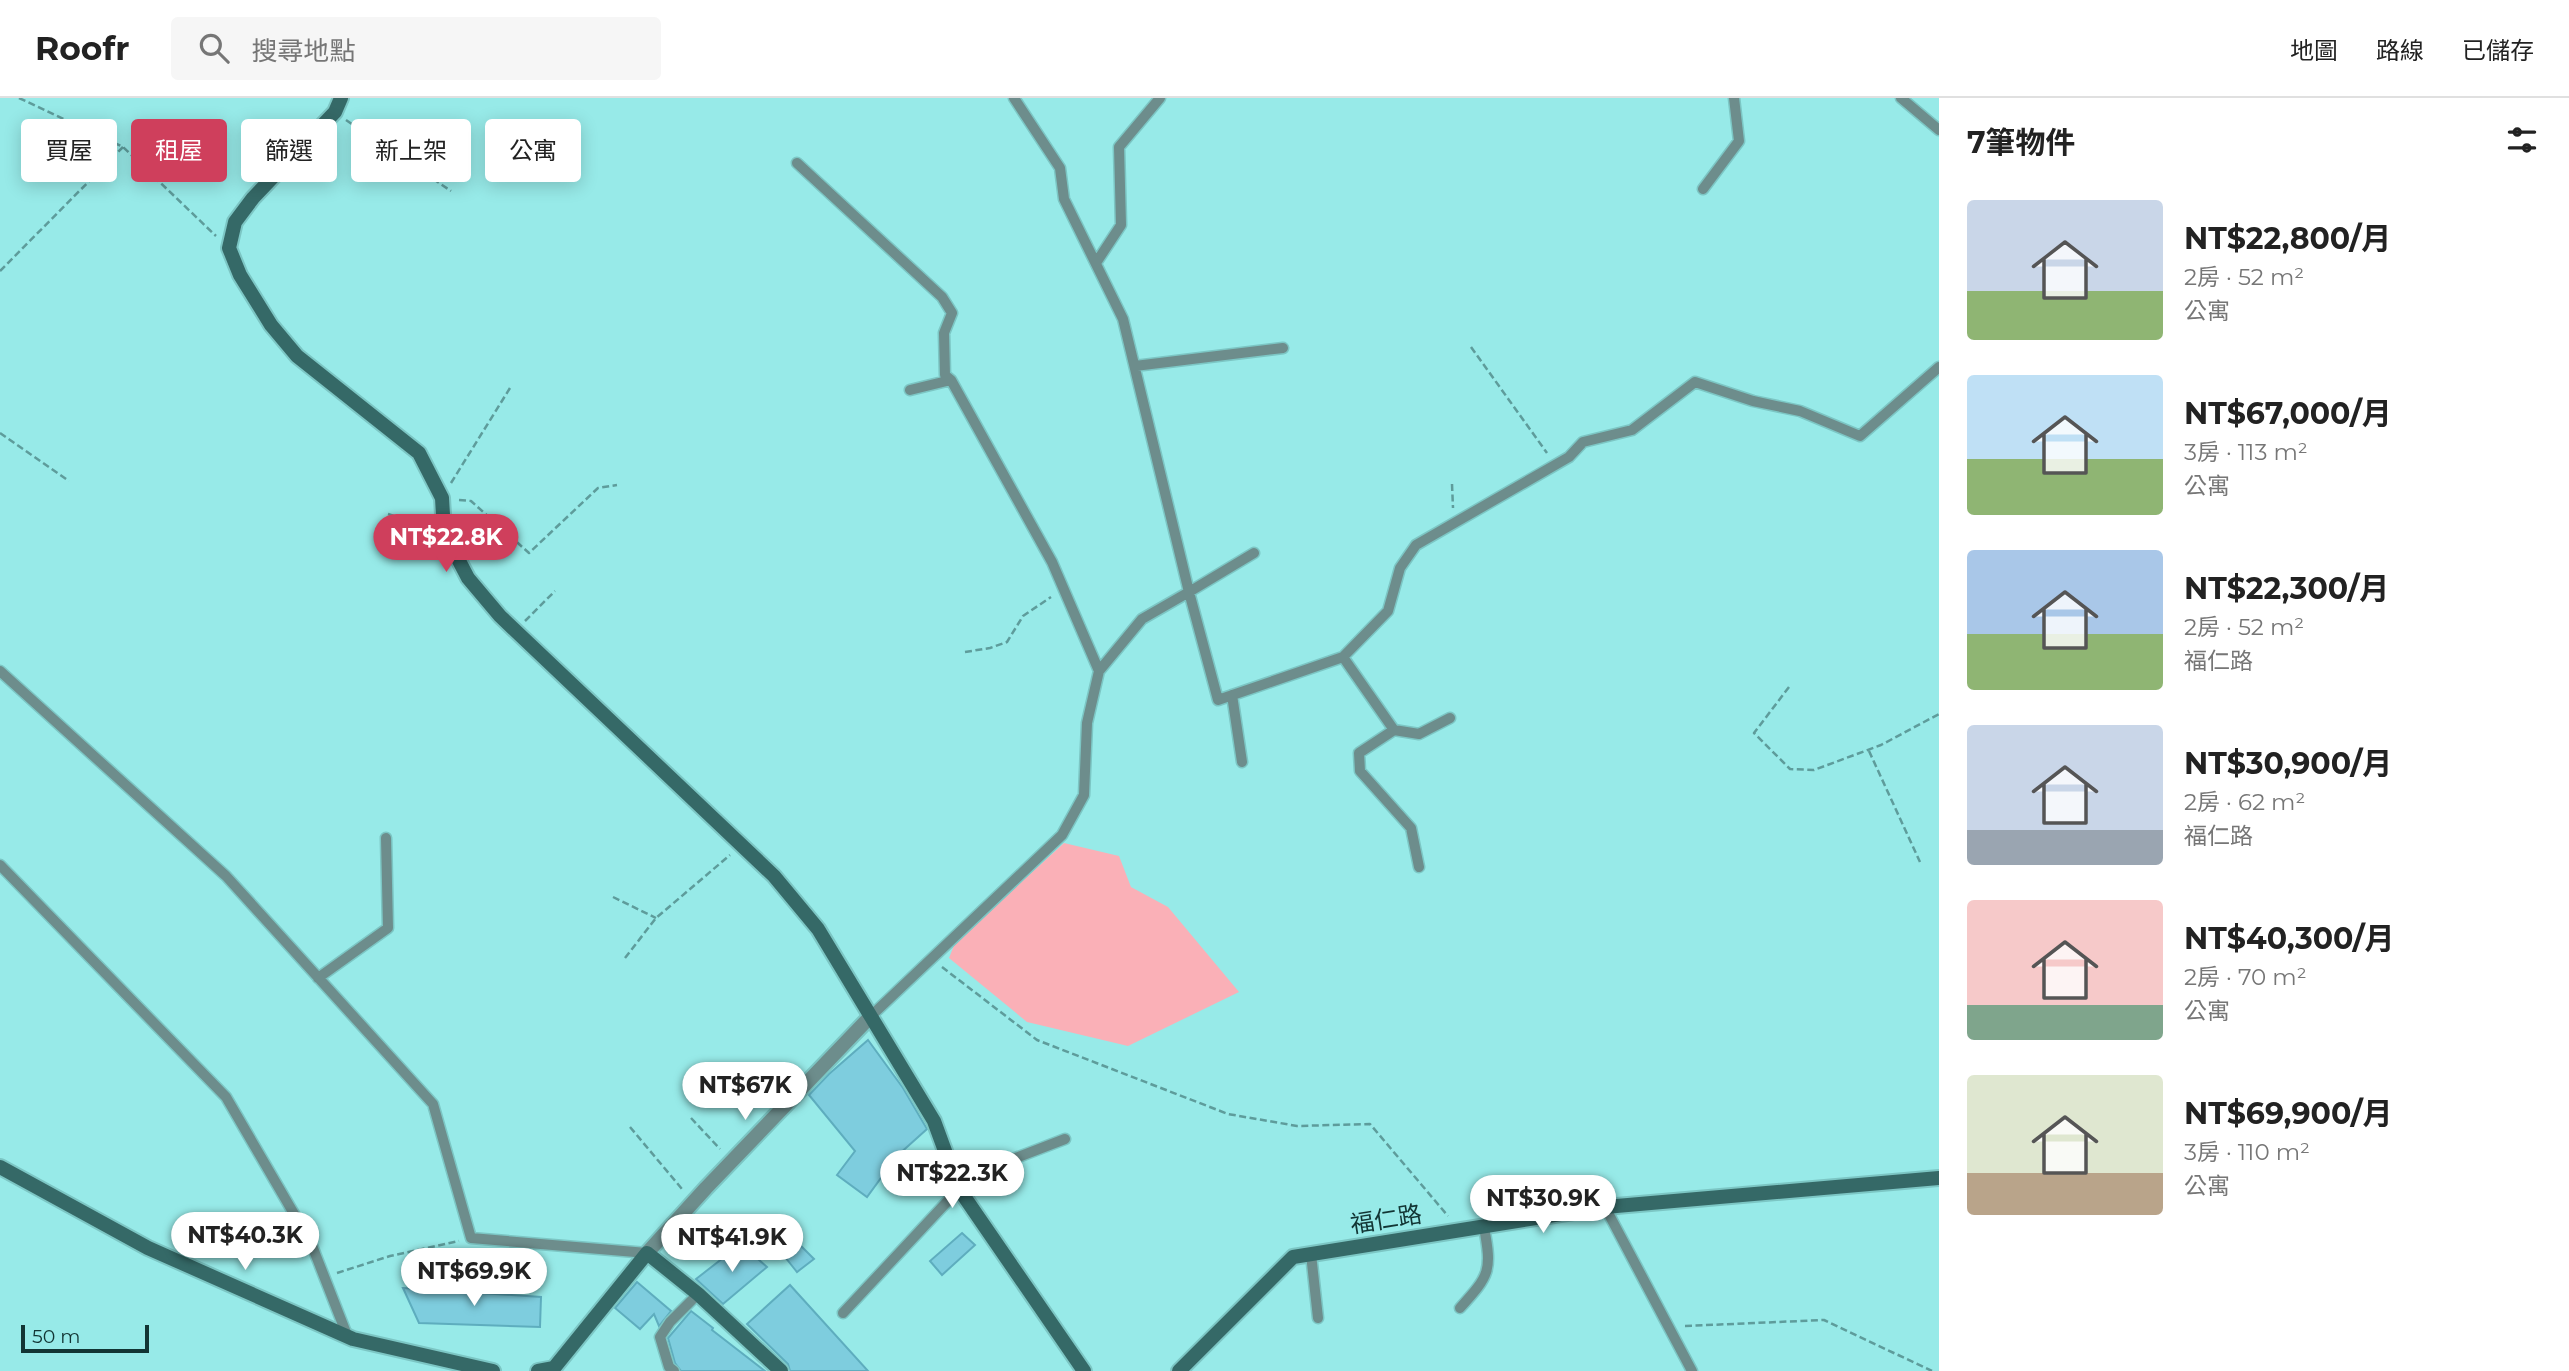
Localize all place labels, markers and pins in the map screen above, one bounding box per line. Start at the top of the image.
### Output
pin: NT$22.8K [374,514,518,574]
pin: NT$67K [688,1062,802,1122]
pin: NT$22.3K [880,1150,1024,1210]
pin: NT$30.9K [1471,1176,1615,1235]
pin: NT$40.3K [173,1212,317,1272]
pin: NT$41.9K [660,1214,804,1274]
pin: NT$69.9K [402,1248,546,1308]

